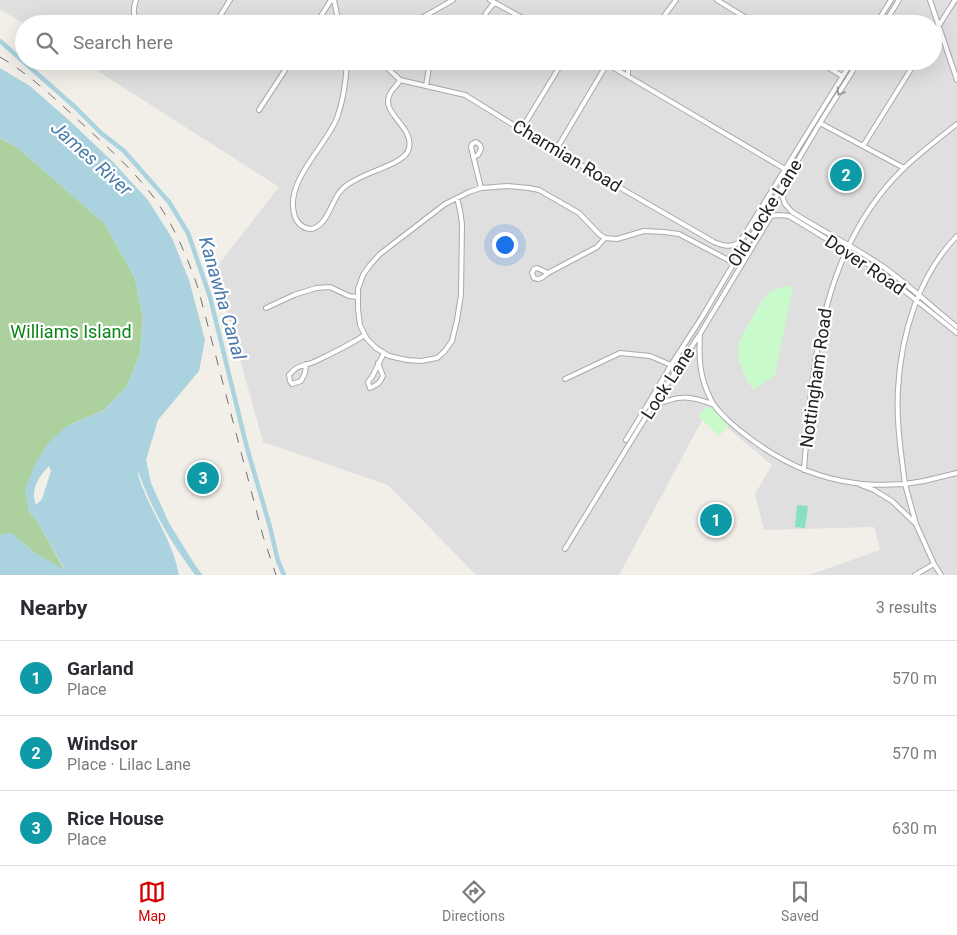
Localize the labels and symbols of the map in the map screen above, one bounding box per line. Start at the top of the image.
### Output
one-way arrow [836,87,846,96]
street label: Charmian Road [509,115,625,196]
water label: James River [46,116,137,201]
street label: Old Locke Lane [723,155,806,270]
pin: 2 [830,156,862,194]
street label: Dover Road [821,230,909,299]
your location [492,232,518,258]
water label: Kanawha Canal [194,234,251,363]
street label: Nottingham Road [795,307,836,449]
park label: Williams Island [10,321,132,342]
street label: Lock Lane [636,343,699,423]
pin: 3 [187,459,219,497]
pin: 1 [700,501,732,539]

